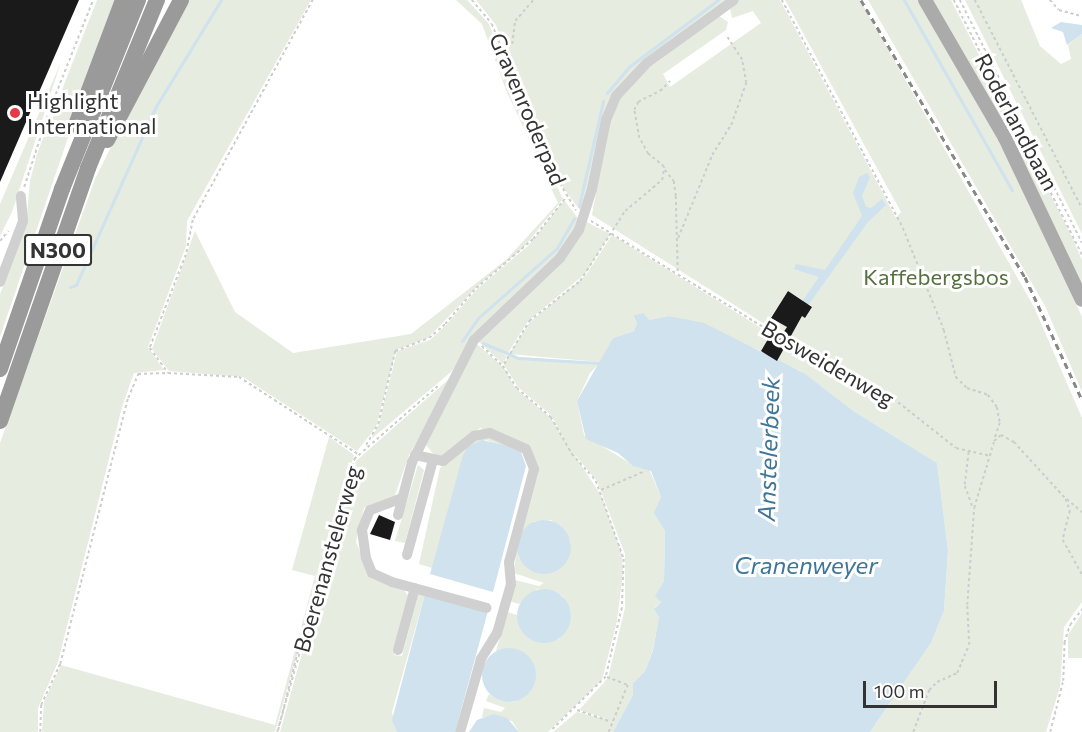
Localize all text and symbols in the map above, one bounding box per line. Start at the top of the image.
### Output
street label: Gravenroderpad [484,29,572,189]
street label: Roderlandbaan [970,49,1064,195]
place label: Highlight International [27,87,157,138]
marker: Highlight International [8,106,22,120]
road number: N300 [23,232,92,268]
park label: Kaffebergsbos [863,264,1009,290]
street label: Bosweidenweg [757,314,899,412]
water label: Anstelerbeek [751,376,785,522]
street label: Boerenanstelerweg [288,463,366,655]
water label: Cranenweyer [734,551,878,579]
scale bar [866,669,1000,707]
text: 100 m [874,680,924,702]

